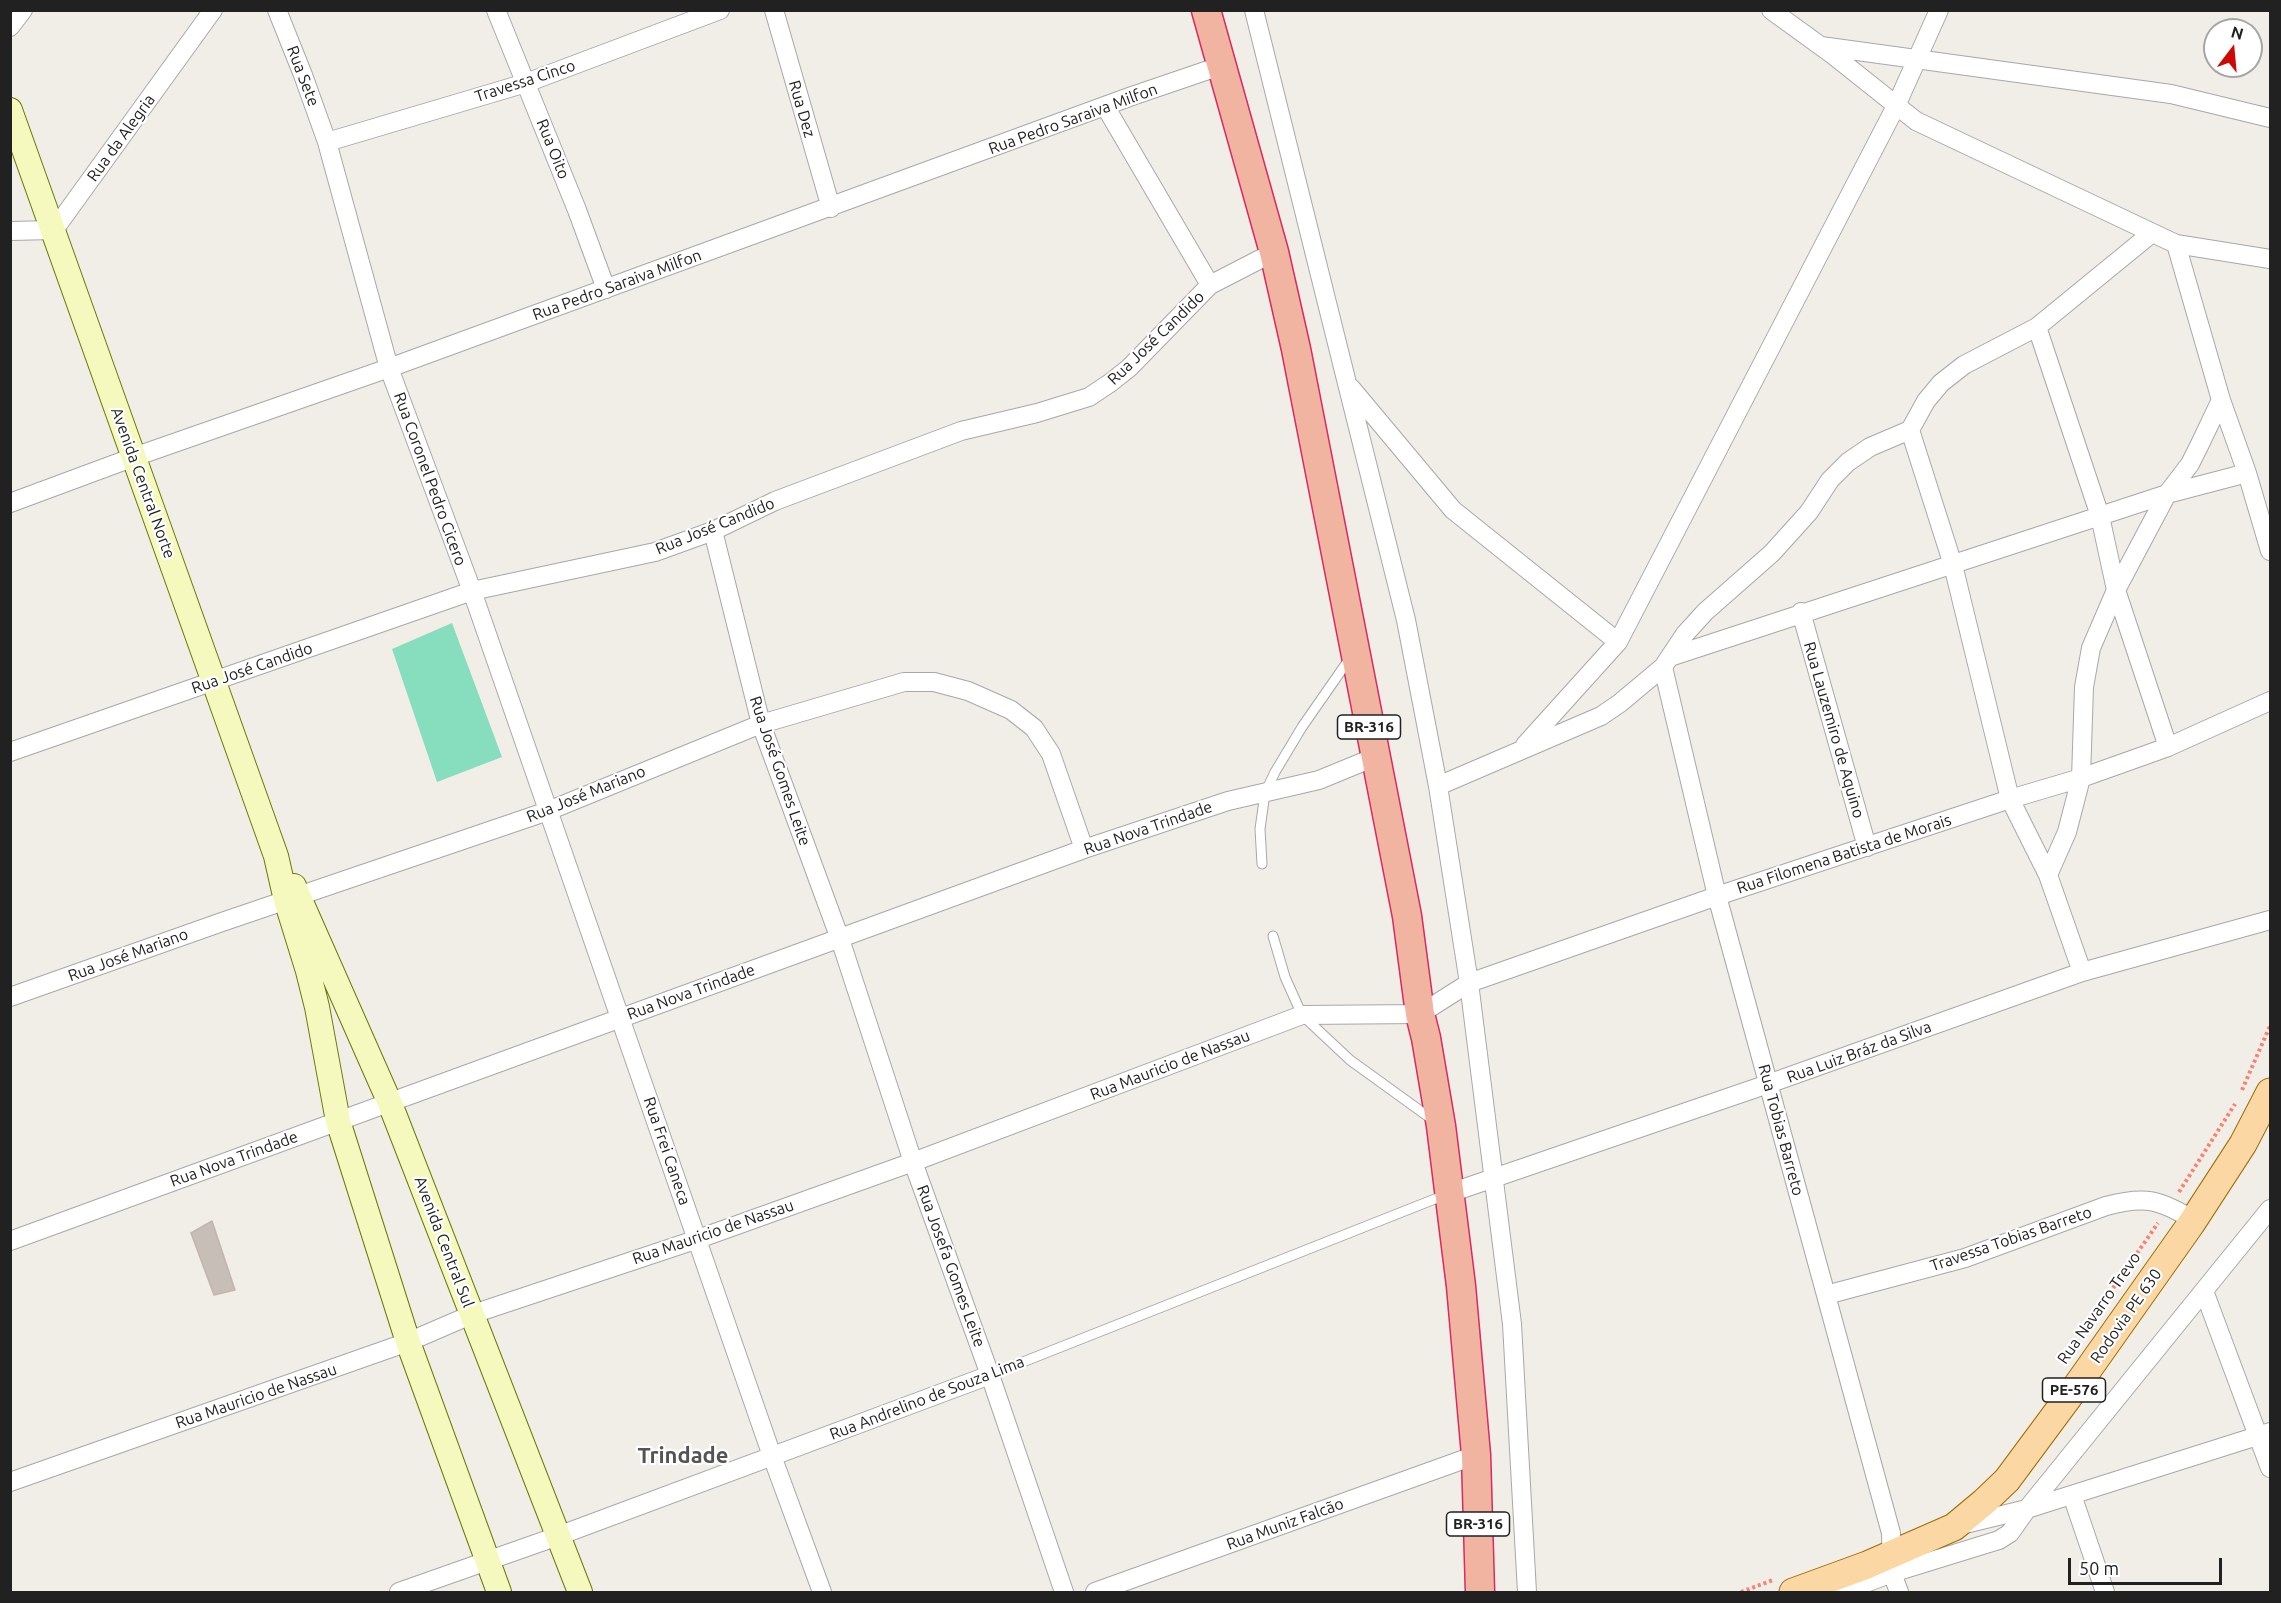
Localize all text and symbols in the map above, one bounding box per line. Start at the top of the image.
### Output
north arrow [2203,18,2263,78]
text: N [2229,22,2246,43]
street label: Rua Sete [283,43,323,109]
street label: Travessa Cinco [472,56,578,106]
street label: Rua Dez [785,78,819,140]
street label: Rua Pedro Saraiva Milfon [986,79,1160,159]
street label: Rua da Alegria [83,91,159,185]
street label: Rua Oito [532,116,574,182]
street label: Rua Pedro Saraiva Milfon [530,245,704,325]
street label: Rua José Candido [1104,287,1208,389]
street label: Rua Coronel Pedro Cicero [390,390,470,568]
street label: Avenida Central Norte [107,405,179,561]
street label: Rua José Candido [653,493,777,559]
street label: Rua José Candido [189,638,315,698]
street label: Rua Lauzemiro de Aquino [1800,640,1868,820]
street label: Rua José Gomes Leite [745,694,815,848]
road number: BR-316 [1338,715,1400,739]
street label: Rua José Mariano [524,761,648,827]
street label: Rua Nova Trindade [1081,797,1215,859]
street label: Rua Filomena Batista de Morais [1734,810,1954,898]
street label: Rua José Mariano [65,924,191,986]
street label: Rua Nova Trindade [624,960,758,1024]
street label: Rua Luiz Bráz da Silva [1784,1017,1934,1087]
street label: Rua Mauricio de Nassau [1088,1026,1252,1104]
street label: Rua Tobias Barreto [1754,1062,1808,1198]
street label: Rua Frei Caneca [639,1094,695,1208]
street label: Rua Nova Trindade [167,1127,301,1191]
street label: Avenida Central Sul [410,1174,478,1310]
street label: Rua Josefa Gomes Leite [913,1182,989,1350]
street label: Rua Mauricio de Nassau [630,1195,796,1269]
street label: Travessa Tobias Barreto [1928,1202,2094,1276]
street label: Rua Navarro Trevo [2053,1248,2145,1368]
street label: Rodovia PE 630 [2086,1265,2166,1367]
street label: Rua Andrelino de Souza Lima [827,1352,1027,1444]
street label: Rua Mauricio de Nassau [173,1359,339,1433]
road number: PE-576 [2042,1378,2106,1402]
district label: Trindade [638,1443,728,1469]
street label: Rua Muniz Falcão [1224,1494,1346,1554]
road number: BR-316 [1446,1512,1510,1536]
scale bar [2071,1546,2226,1584]
text: 50 m [2079,1558,2119,1578]

